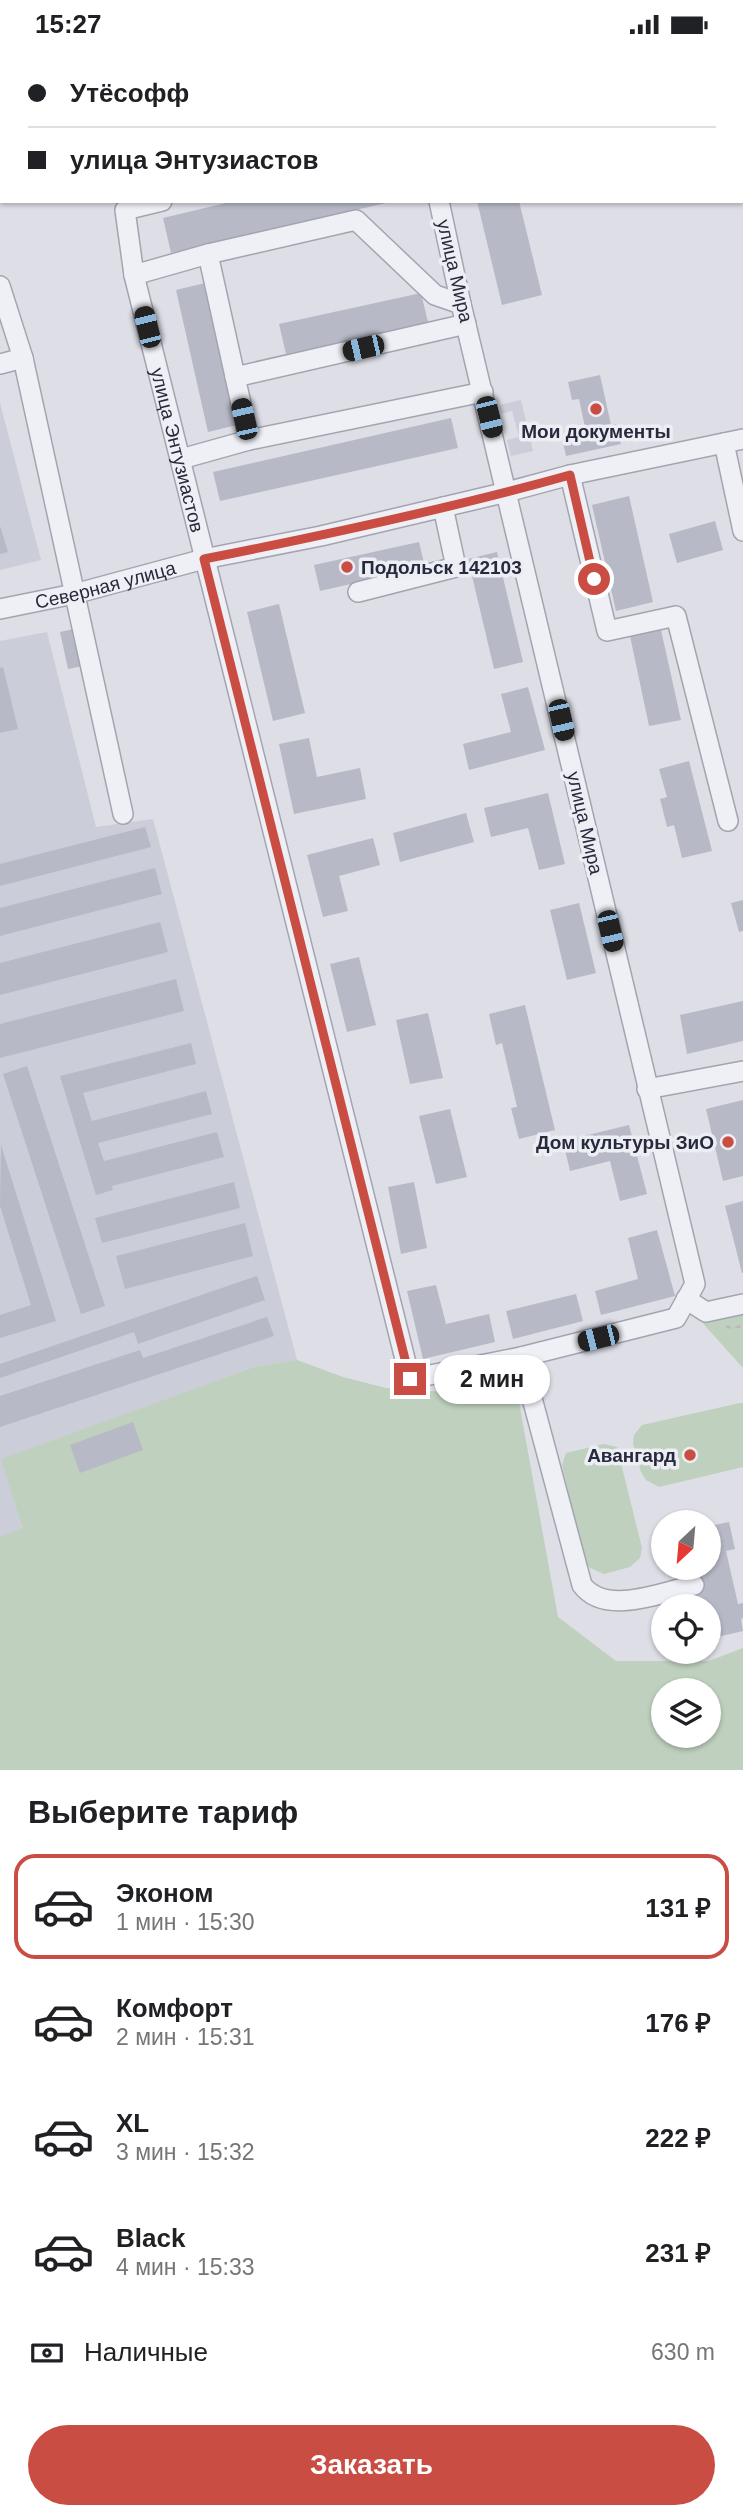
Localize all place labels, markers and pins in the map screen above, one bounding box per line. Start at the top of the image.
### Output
marker: Мои документы [588,401,604,417]
place label: Мои документы [521,421,671,442]
place label: Подольск 142103 [361,557,522,578]
marker: Подольск 142103 [339,559,355,575]
place label: Дом культуры ЗиО [536,1132,714,1153]
marker: Дом культуры ЗиО [720,1134,736,1150]
place label: Авангард [587,1445,676,1466]
marker: Авангард [682,1447,698,1463]

